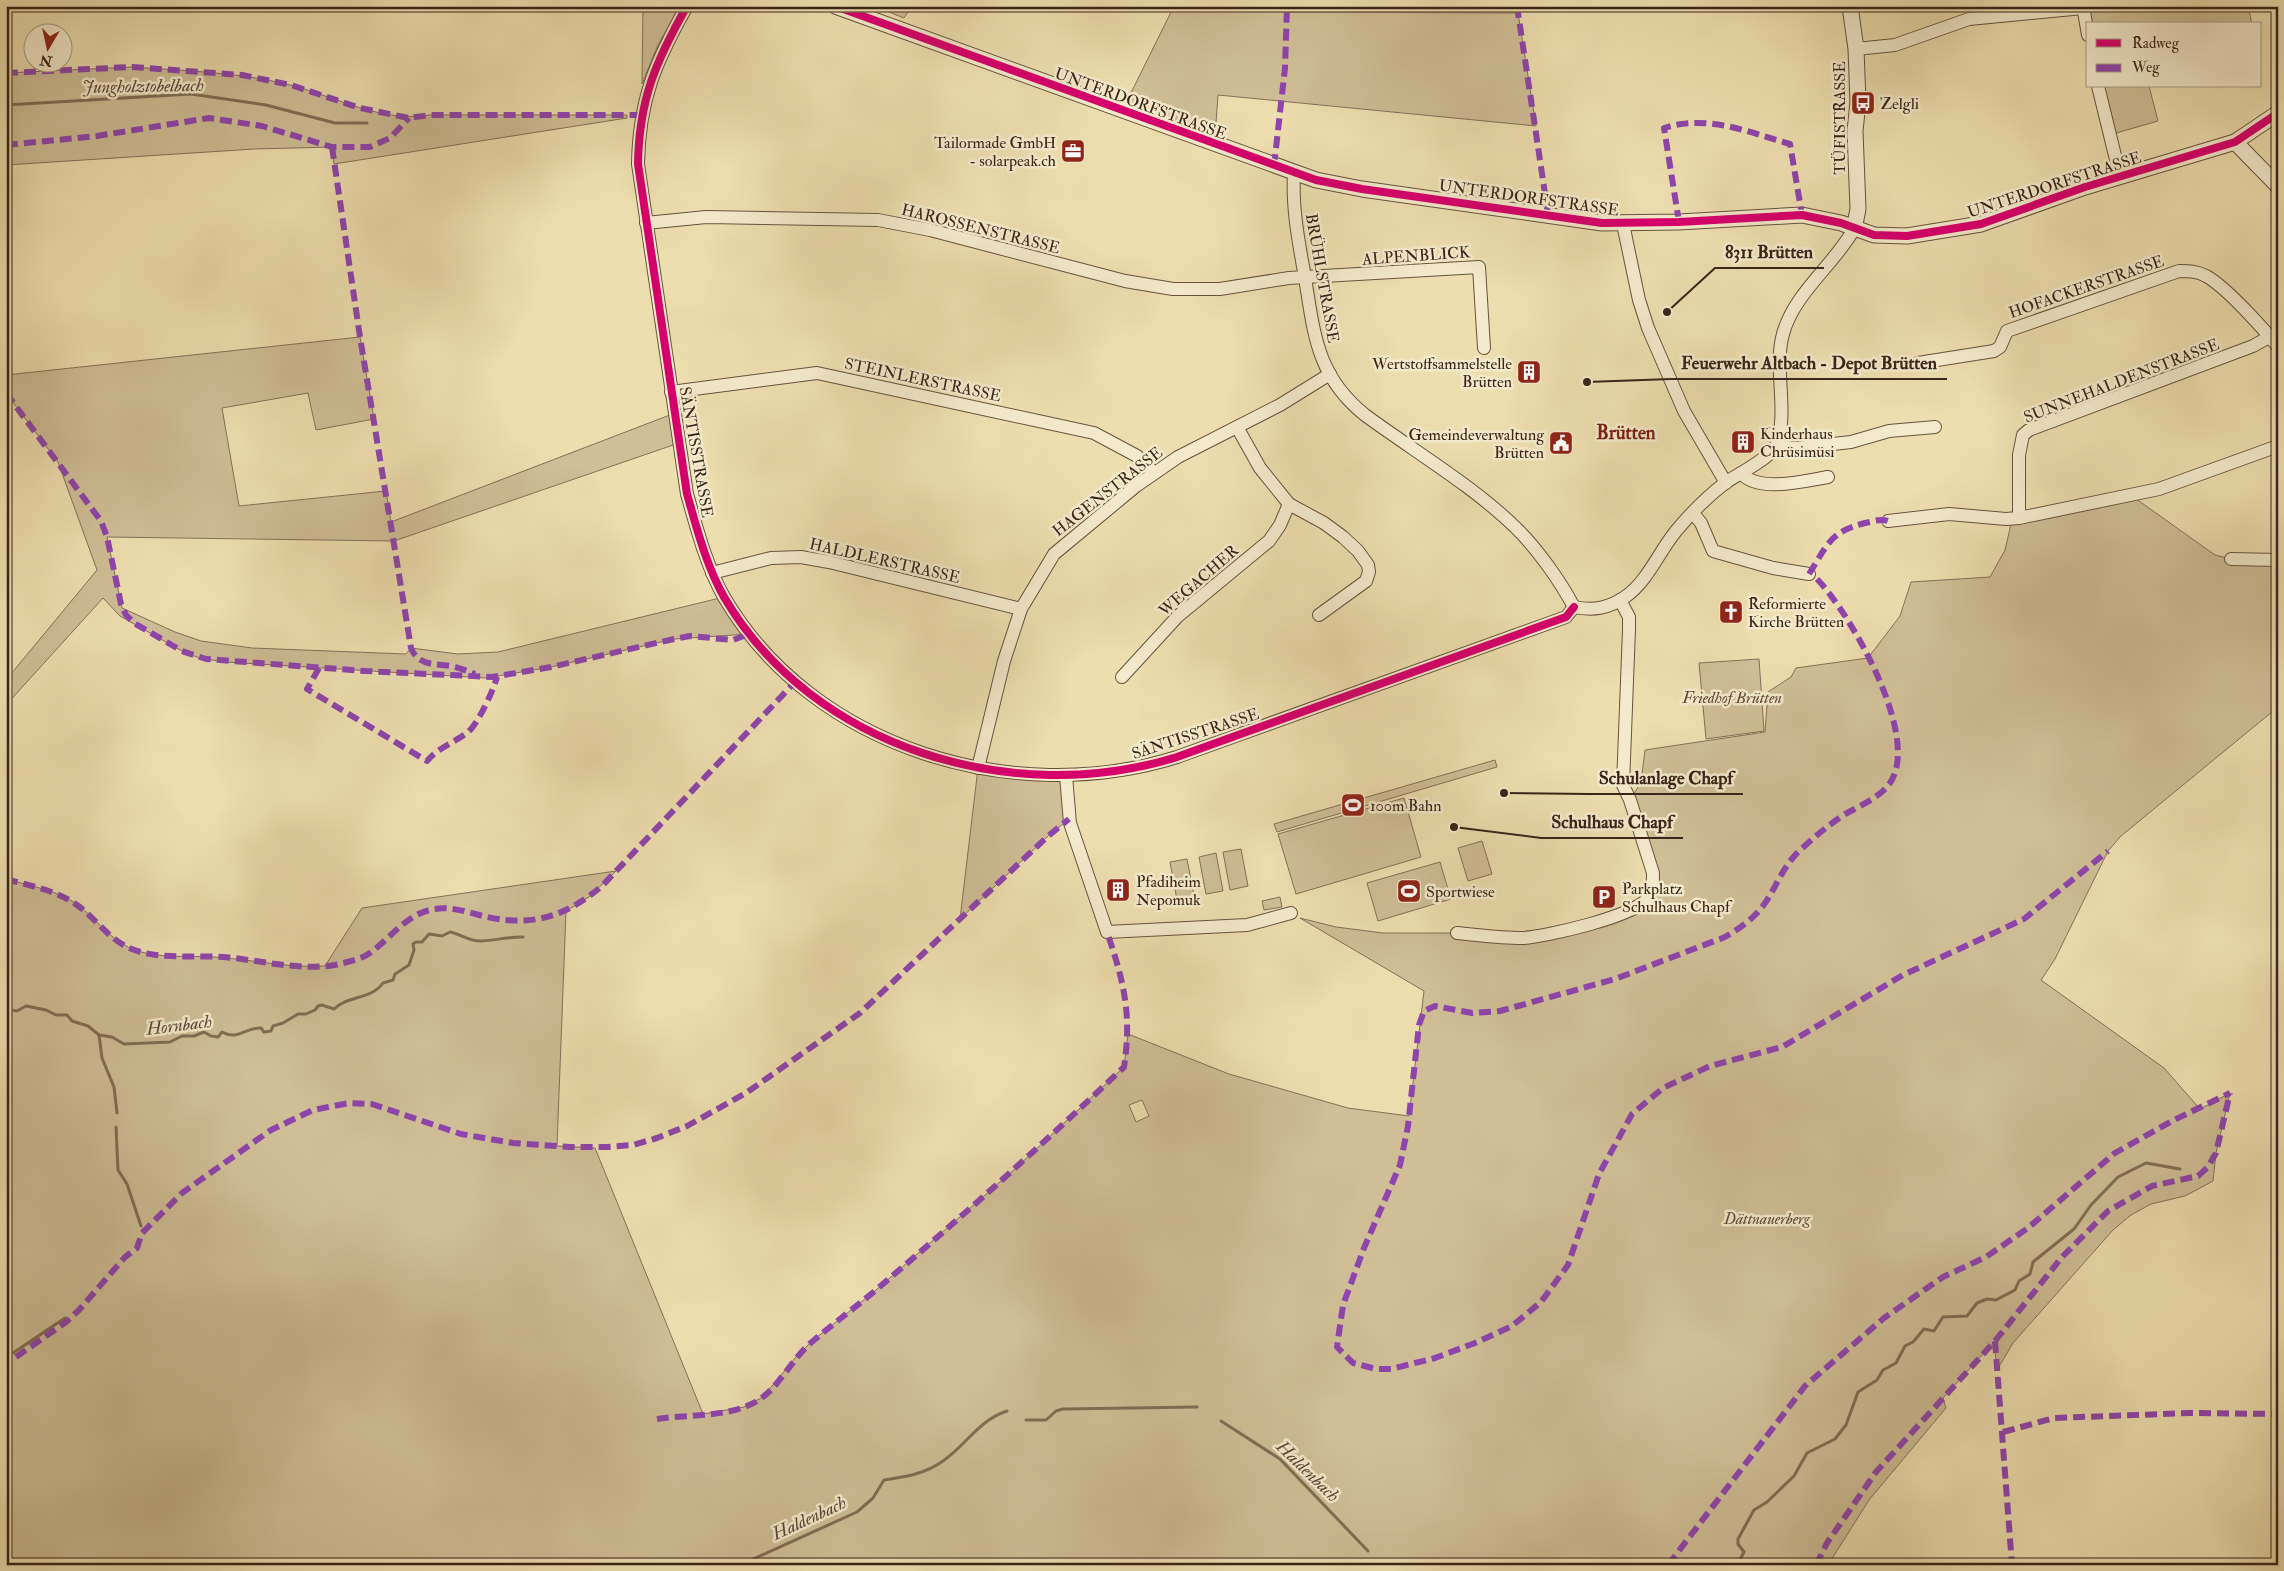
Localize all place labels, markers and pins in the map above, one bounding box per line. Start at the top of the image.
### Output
bus stop icon: Zelgli [1850,90,1876,116]
place label: Zelgli [1880,94,1919,114]
place label: Tailormade GmbH - solarpeak.ch [934,133,1057,172]
office icon: Tailormade GmbH - solarpeak.ch [1060,138,1086,164]
callout: 8311 Brütten [1715,235,1824,268]
callout: Feuerwehr Altbach - Depot Brütten [1671,346,1947,379]
place label: Wertstoffsammelstelle Brütten [1371,354,1512,392]
building icon: Wertstoffsammelstelle Brütten [1516,359,1542,385]
place label: Kinderhaus Chrüsimüsi [1760,424,1834,462]
place label: Gemeindeverwaltung Brütten [1408,425,1545,463]
building icon: Kinderhaus Chrüsimüsi [1730,429,1756,455]
public building icon: Gemeindeverwaltung Brütten [1548,430,1574,456]
place label: Reformierte Kirche Brütten [1748,594,1844,632]
church icon: Reformierte Kirche Brütten [1718,599,1744,625]
callout: Schulanlage Chapf [1589,761,1743,794]
sports icon: 100m Bahn [1340,792,1366,818]
place label: 100m Bahn [1370,796,1442,816]
callout: Schulhaus Chapf [1541,805,1683,838]
place label: Pfadiheim Nepomuk [1136,872,1202,911]
building icon: Pfadiheim Nepomuk [1105,877,1131,903]
sports icon: Sportwiese [1396,878,1422,904]
place label: Parkplatz Schulhaus Chapf [1622,879,1733,918]
place label: Sportwiese [1426,882,1495,903]
parking icon: Parkplatz Schulhaus Chapf [1591,884,1617,910]

